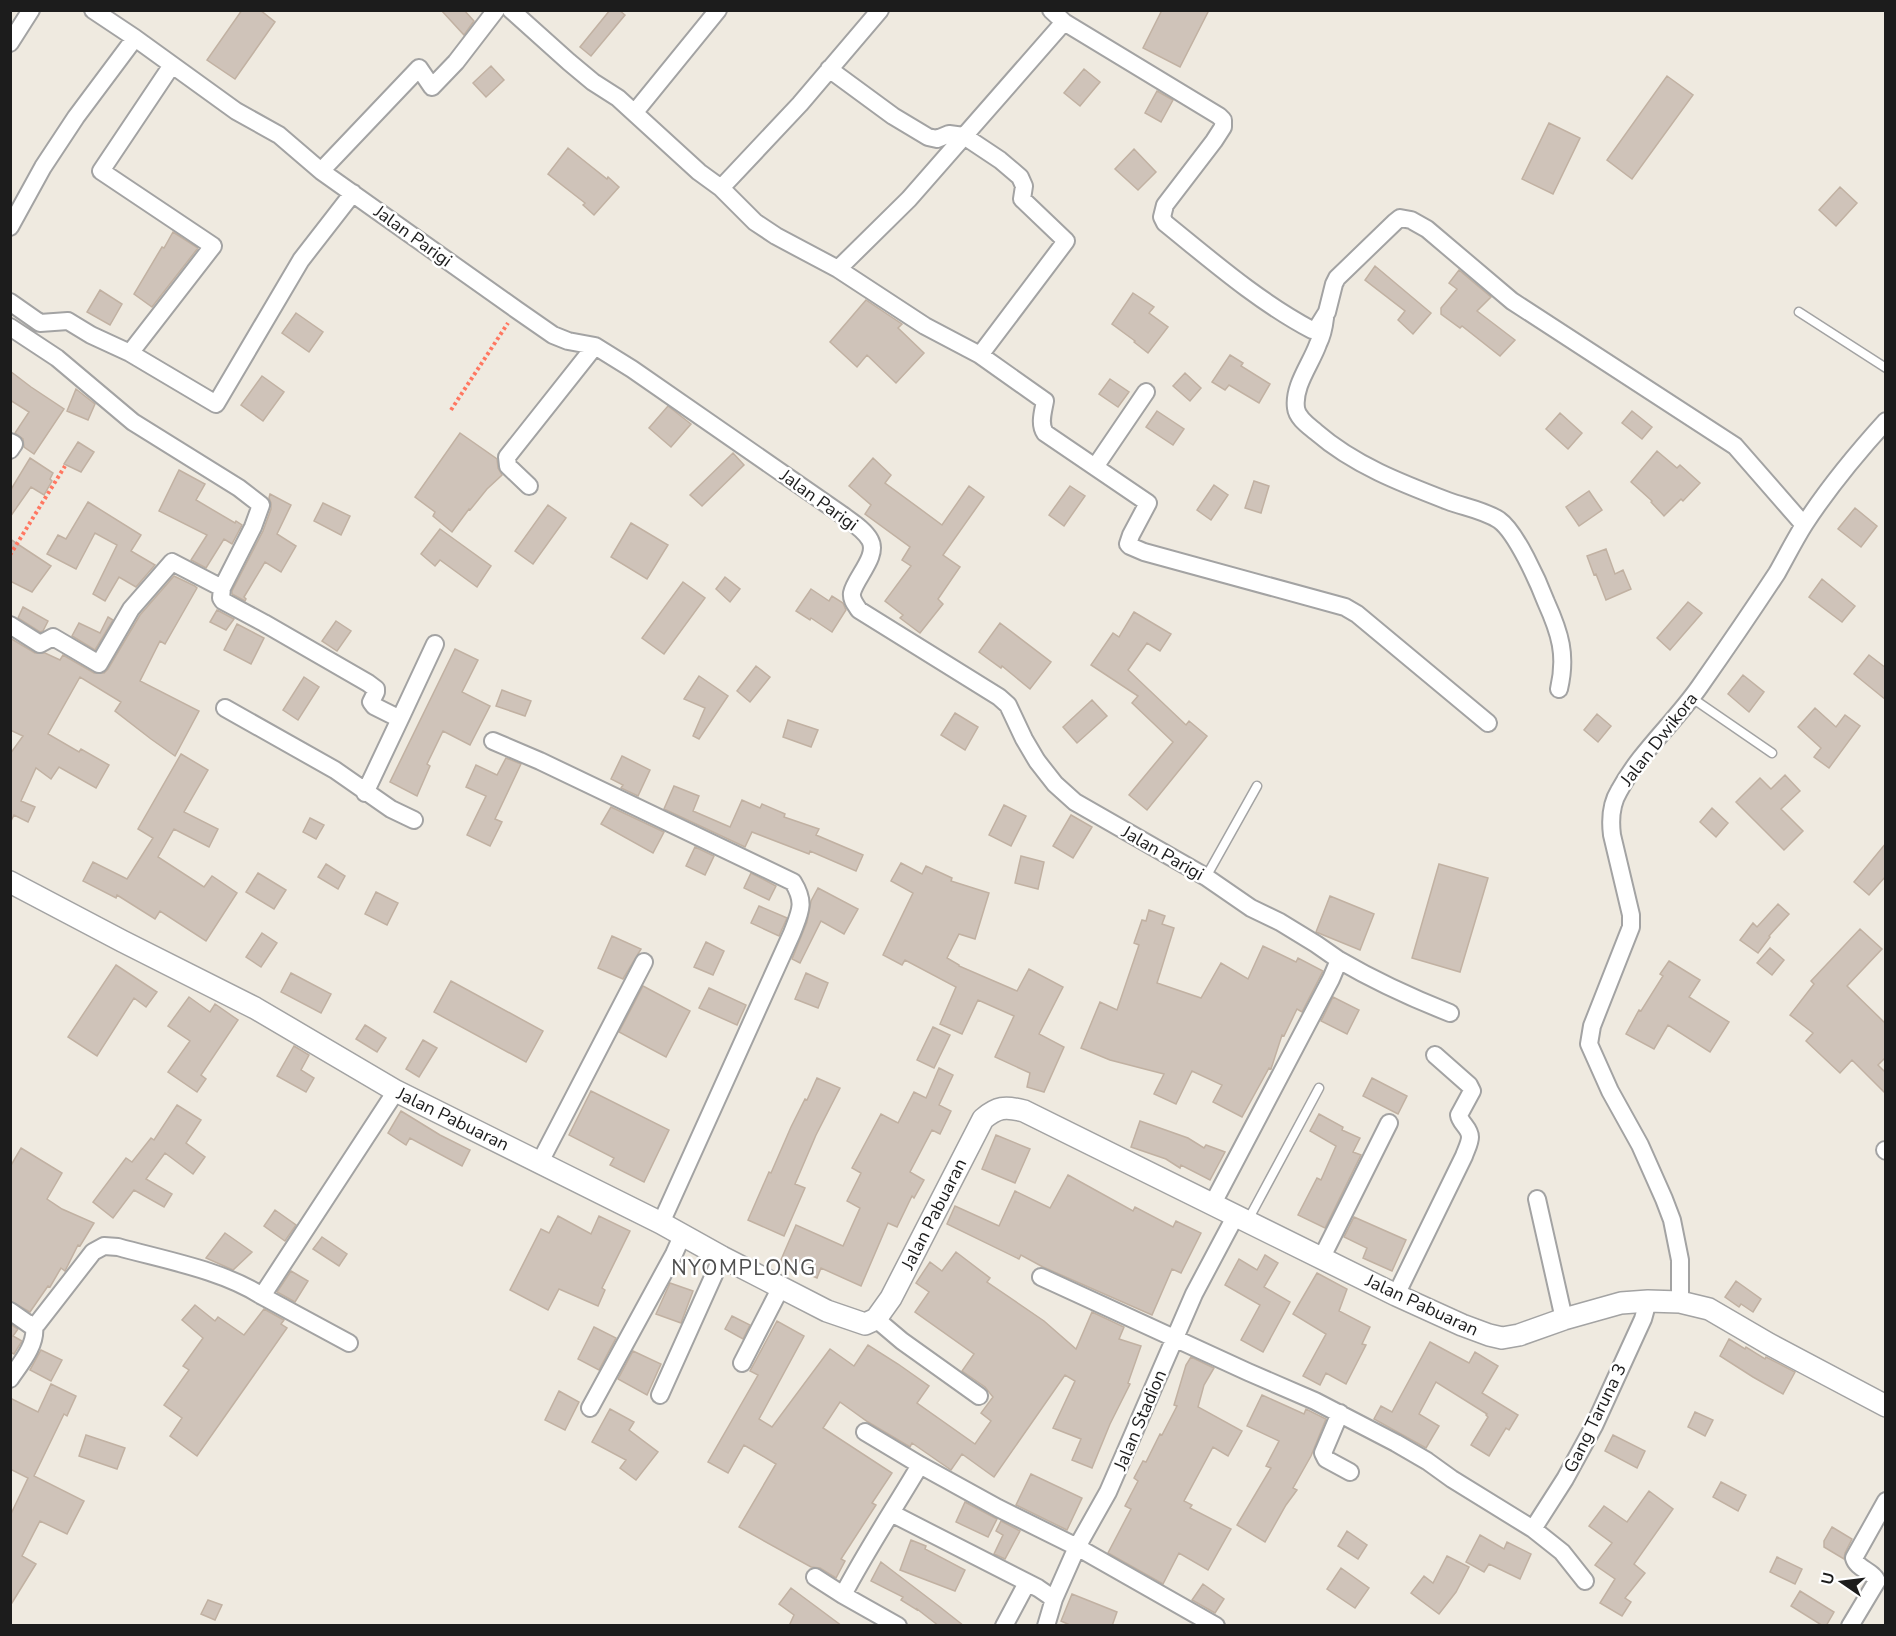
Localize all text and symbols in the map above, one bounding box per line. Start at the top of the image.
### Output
street label: Jalan Parigi [368,199,457,272]
street label: Jalan Parigi [774,463,863,536]
street label: Jalan Dwikora [1614,687,1703,791]
street label: Jalan Parigi [1117,819,1208,886]
street label: Jalan Pabuaran [392,1081,513,1156]
street label: Jalan Pabuaran [895,1154,972,1275]
district label: NYOMPLONG [671,1254,817,1282]
street label: Jalan Pabuaran [1361,1268,1482,1342]
street label: Gang Taruna 3 [1558,1359,1632,1477]
street label: Jalan Stadion [1108,1366,1172,1475]
north arrow [1812,1552,1872,1612]
text: U [1816,1570,1841,1587]

